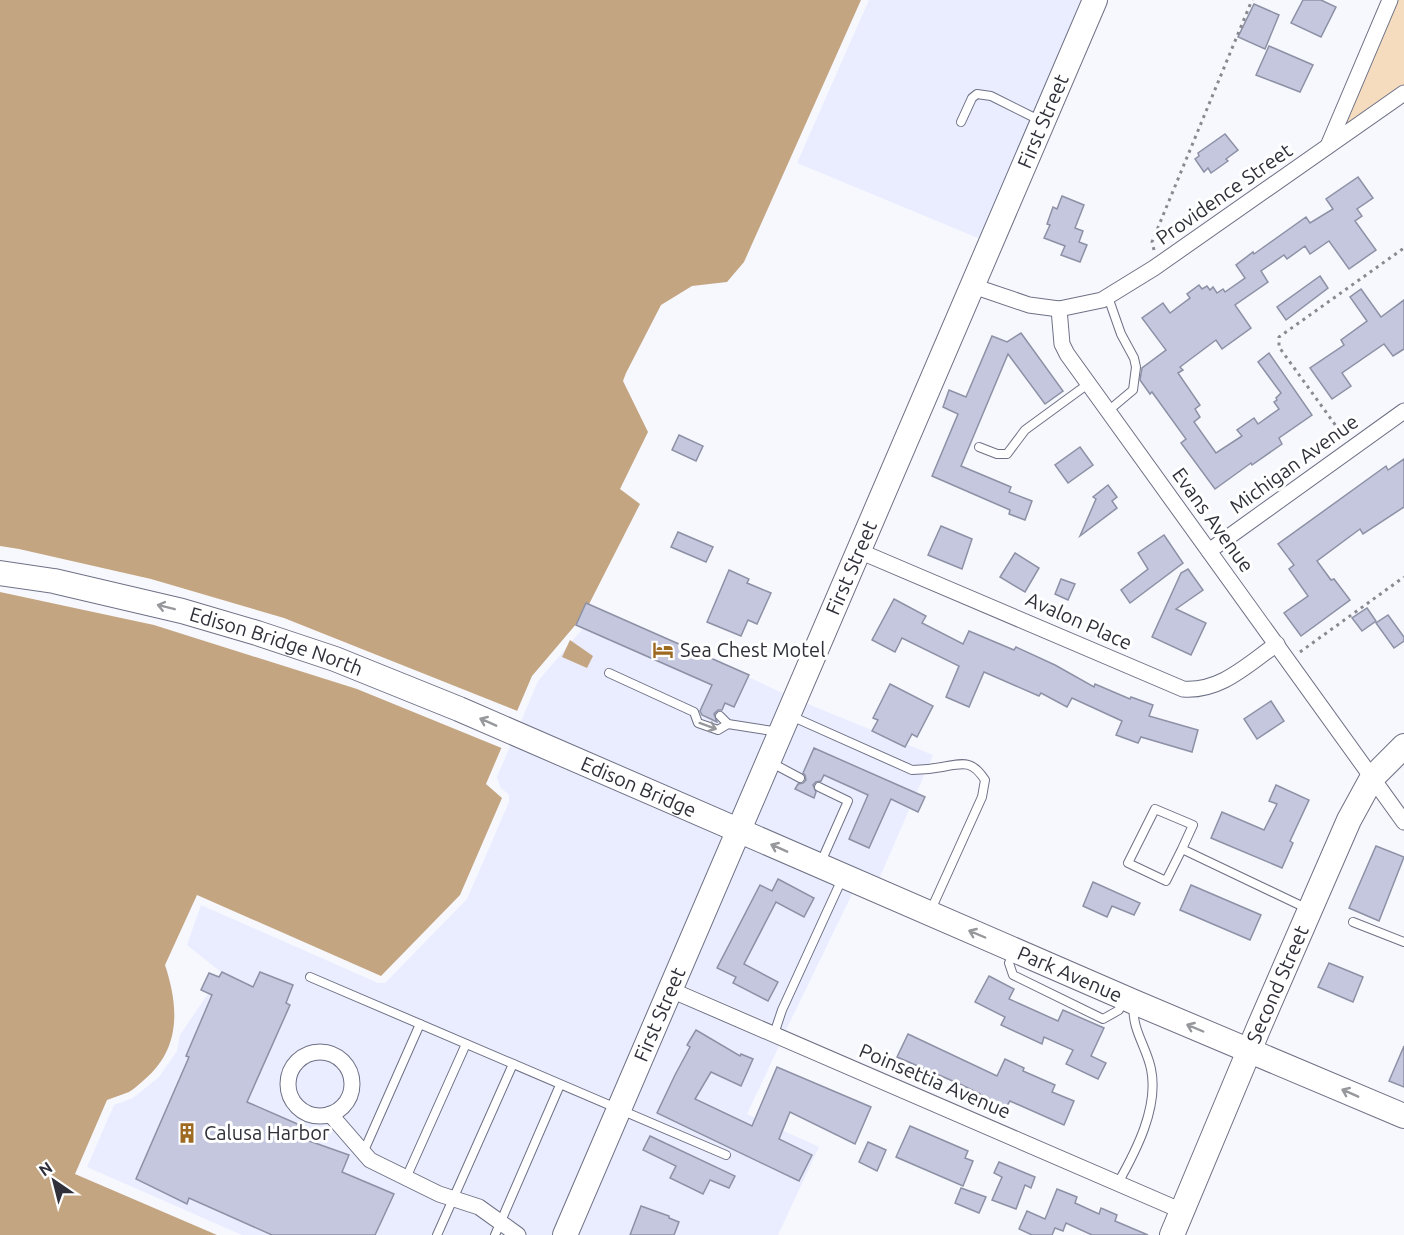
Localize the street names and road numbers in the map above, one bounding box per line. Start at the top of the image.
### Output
street label: First Street [1012,70,1073,172]
street label: Providence Street [1151,138,1296,249]
street label: Michigan Avenue [1225,409,1362,518]
street label: Evans Avenue [1168,463,1259,576]
street label: First Street [821,517,881,618]
street label: Avalon Place [1023,587,1136,654]
street label: Edison Bridge North [187,602,366,680]
street label: Edison Bridge [578,751,700,822]
street label: Second Street [1242,922,1313,1046]
street label: Park Avenue [1014,941,1126,1006]
street label: First Street [629,964,690,1065]
street label: Poinsettia Avenue [856,1038,1014,1123]

